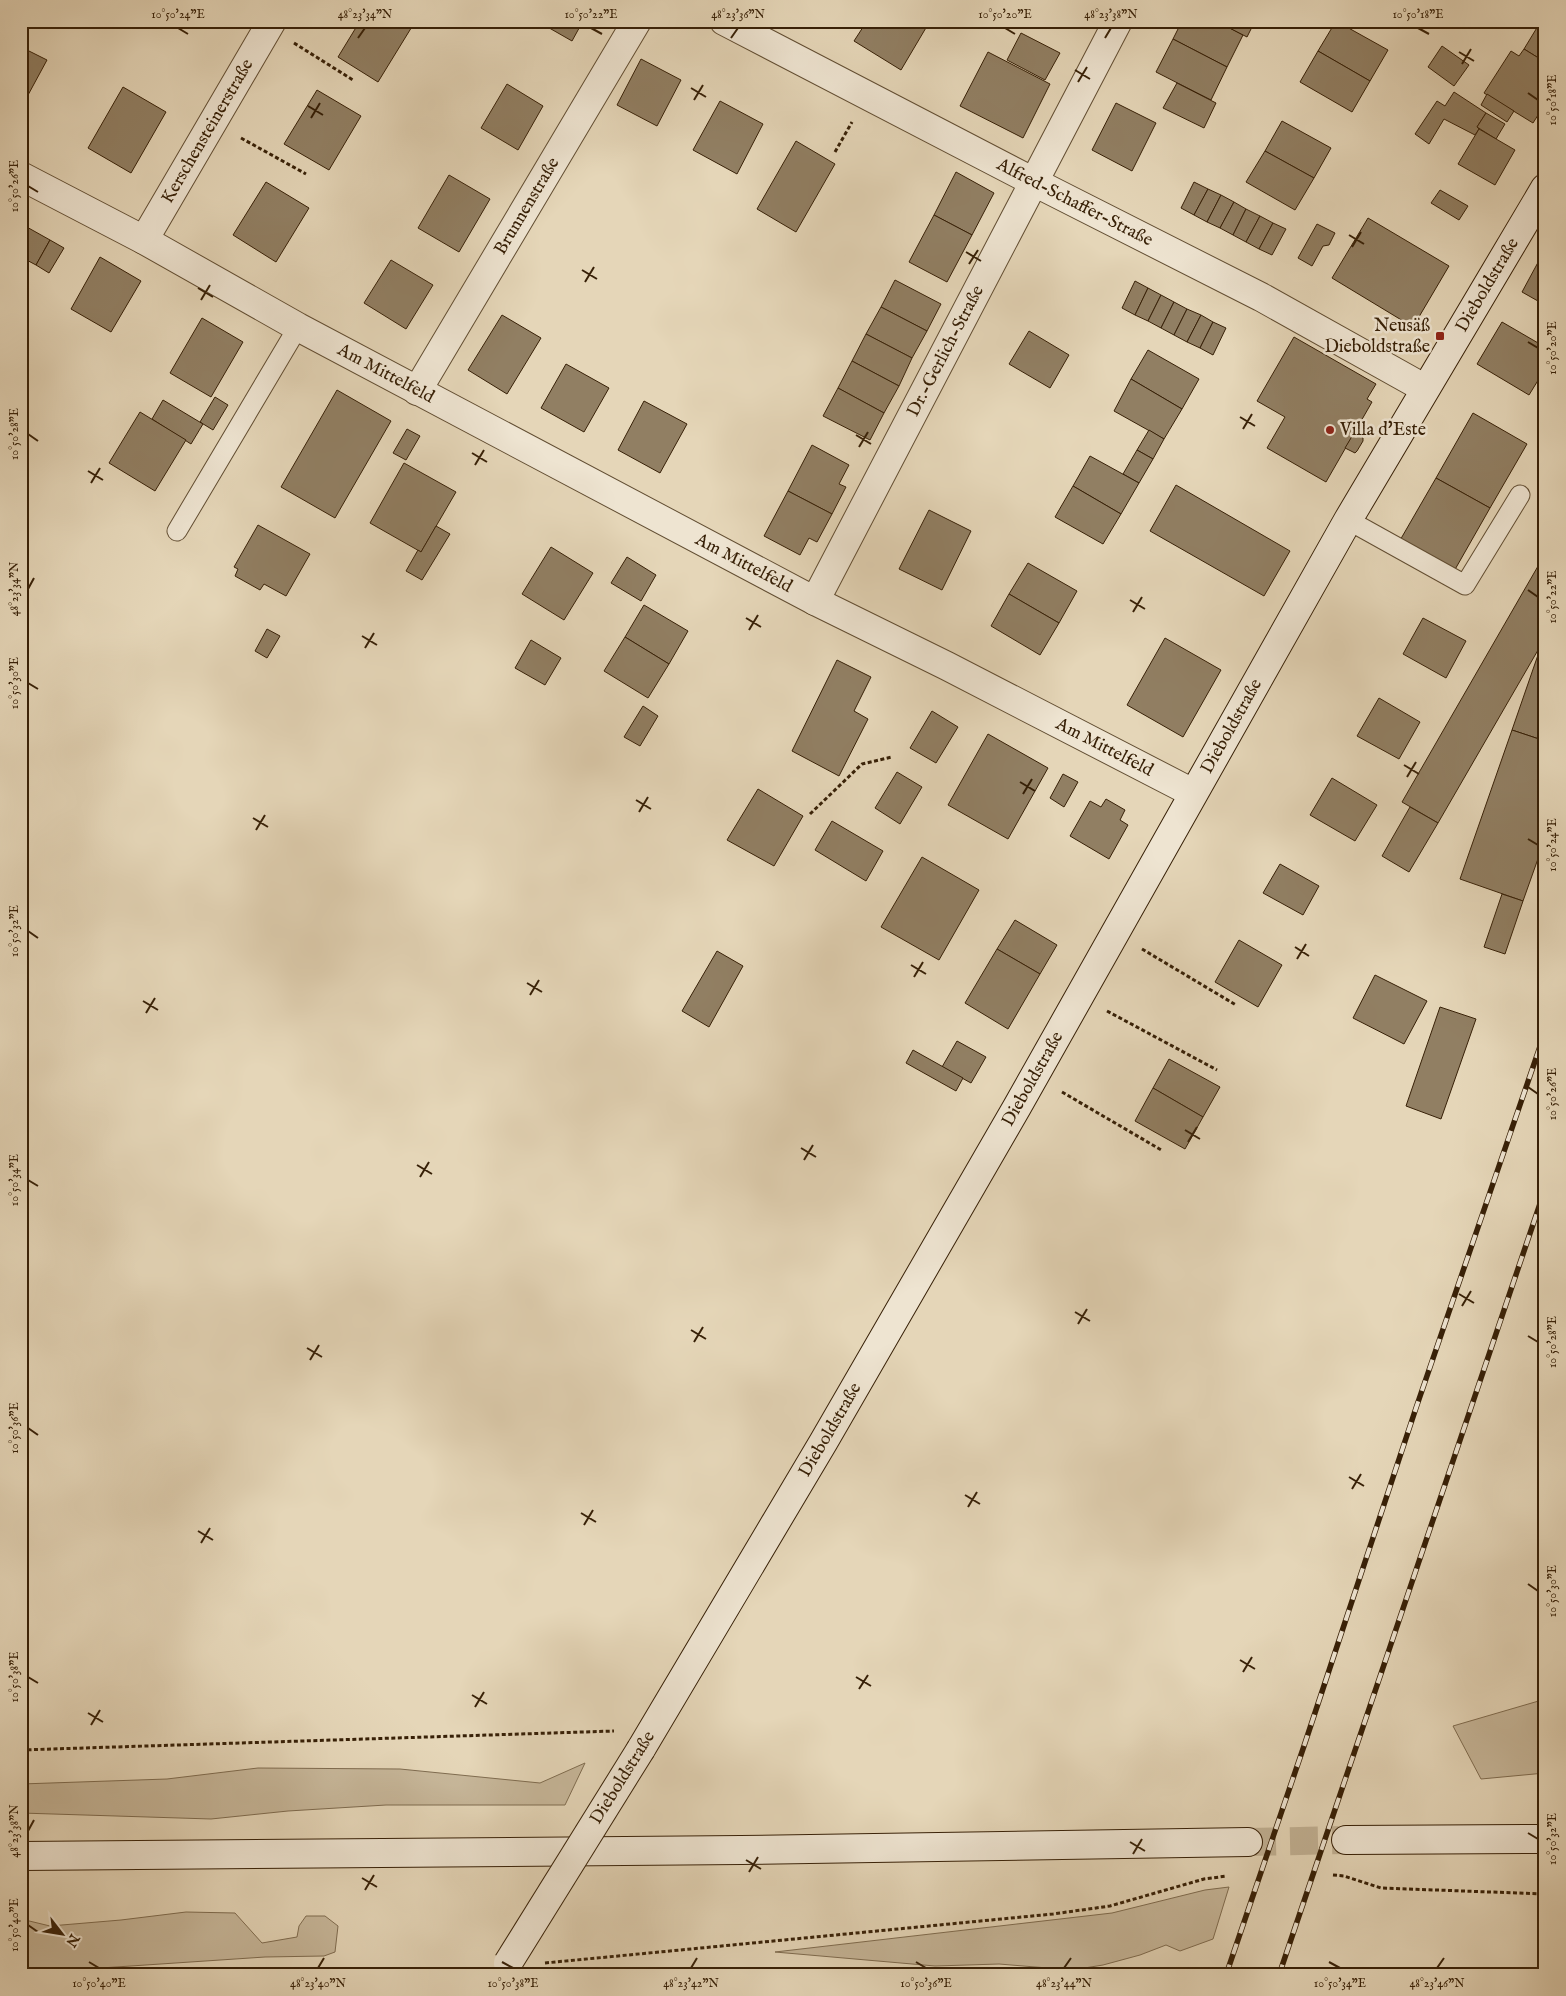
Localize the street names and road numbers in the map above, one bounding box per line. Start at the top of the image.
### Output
street label: Kerschensteinerstraße [156,55,259,208]
street label: Brunnenstraße [489,153,565,259]
street label: Alfred-Schaffer-Straße [992,153,1157,252]
street label: Dieboldstraße [1451,234,1524,336]
street label: Dr.-Gerlich-Straße [902,281,989,421]
street label: Am Mittelfeld [333,338,439,409]
street label: Am Mittelfeld [690,528,797,599]
street label: Dieboldstraße [1196,675,1268,778]
street label: Am Mittelfeld [1051,712,1157,782]
street label: Dieboldstraße [997,1027,1069,1131]
street label: Dieboldstraße [794,1378,867,1481]
street label: Dieboldstraße [585,1727,661,1829]

